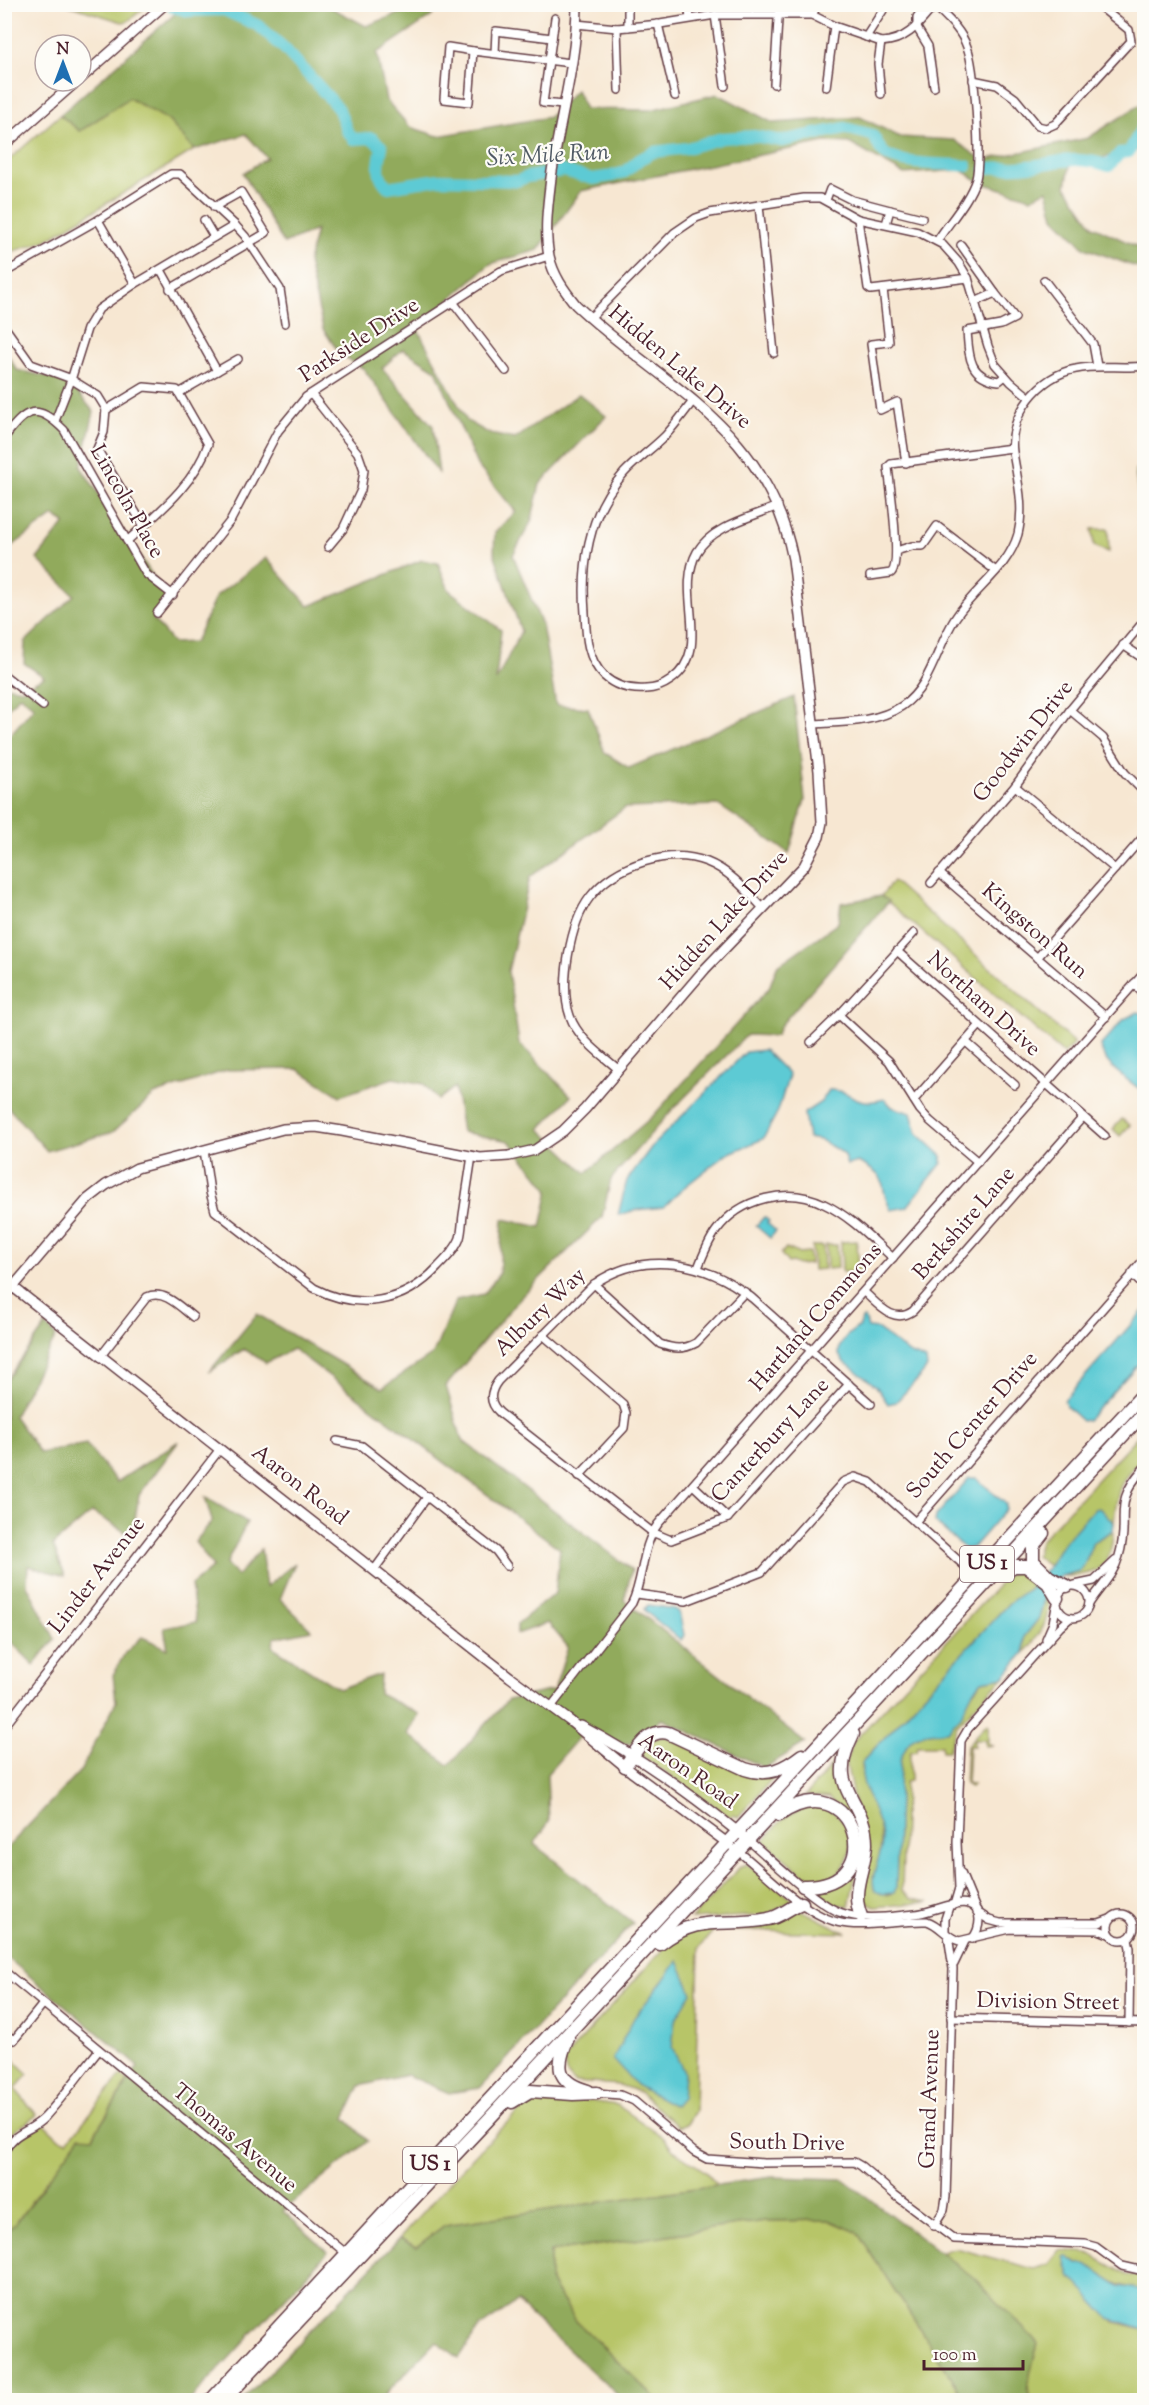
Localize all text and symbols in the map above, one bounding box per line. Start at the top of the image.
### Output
north arrow [33,33,93,93]
text: N [57,39,70,62]
water label: Six Mile Run [486,136,611,176]
street label: Parkside Drive [294,290,426,392]
street label: Hidden Lake Drive [600,298,758,438]
street label: Lincoln Place [80,439,172,565]
street label: Goodwin Drive [966,674,1082,810]
street label: Hidden Lake Drive [653,844,797,998]
street label: Kingston Run [974,876,1094,988]
street label: Northam Drive [919,945,1047,1065]
street label: Berkshire Lane [906,1160,1024,1288]
street label: Hartland Commons [743,1236,891,1400]
street label: Albury Way [488,1261,594,1365]
street label: South Center Drive [900,1345,1046,1507]
street label: Canterbury Lane [704,1371,838,1511]
street label: Aaron Road [244,1438,354,1534]
street label: Linder Avenue [42,1511,154,1641]
road number: US 1 [960,1546,1014,1582]
street label: Aaron Road [631,1726,743,1818]
street label: Division Street [976,1986,1120,2020]
street label: Grand Avenue [913,2029,949,2169]
street label: Thomas Avenue [164,2077,304,2201]
street label: South Drive [729,2127,845,2161]
road number: US 1 [403,2147,457,2183]
scale bar [924,2333,1023,2371]
text: 100 m [933,2343,977,2369]

